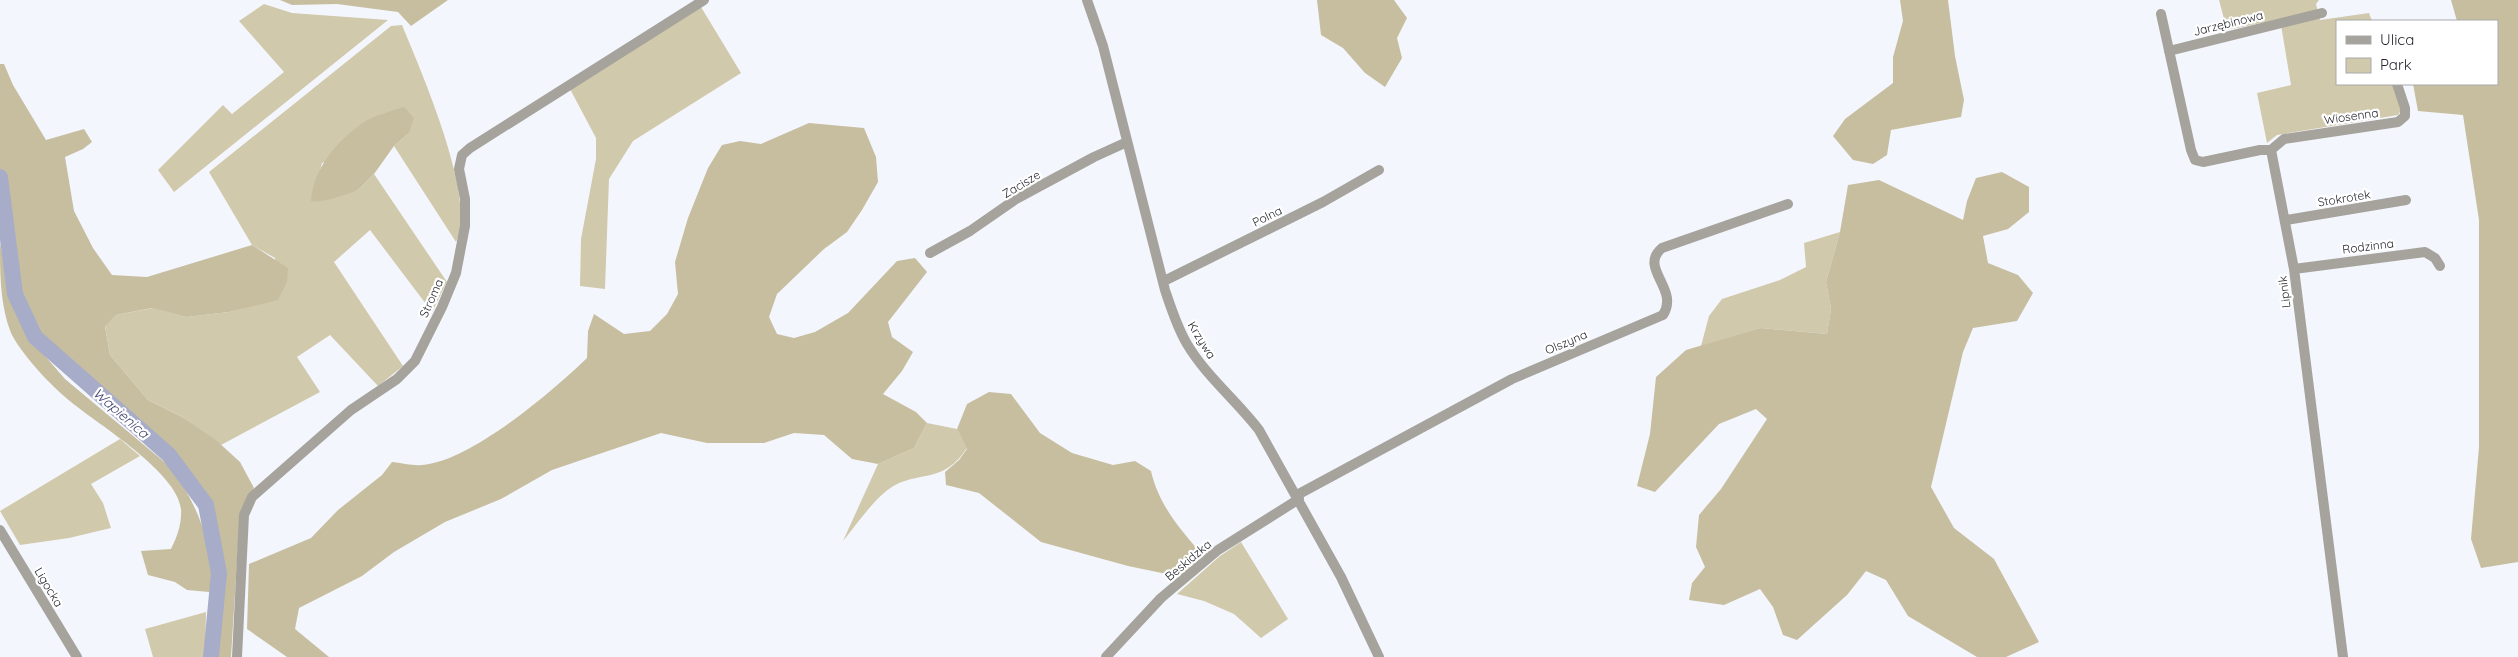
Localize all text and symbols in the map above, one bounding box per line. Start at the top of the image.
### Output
street label: Jarzębinowa [2191,7,2265,39]
legend [2336,20,2498,85]
text: Ulica [2380,30,2414,49]
text: Park [2380,55,2412,74]
street label: Wiosenna [2323,105,2379,127]
street label: Zacisze [999,167,1043,201]
street label: Stokrotek [2317,186,2371,210]
street label: Polna [1250,202,1284,230]
street label: Rodzinna [2341,235,2395,257]
street label: Lipnik [2275,275,2293,309]
street label: Stroma [416,276,446,320]
street label: Krzywa [1185,318,1219,362]
street label: Olszyna [1543,326,1589,358]
water label: Wapienica [89,384,154,443]
street label: Beskidzka [1162,536,1214,584]
street label: Ligocka [31,565,67,609]

